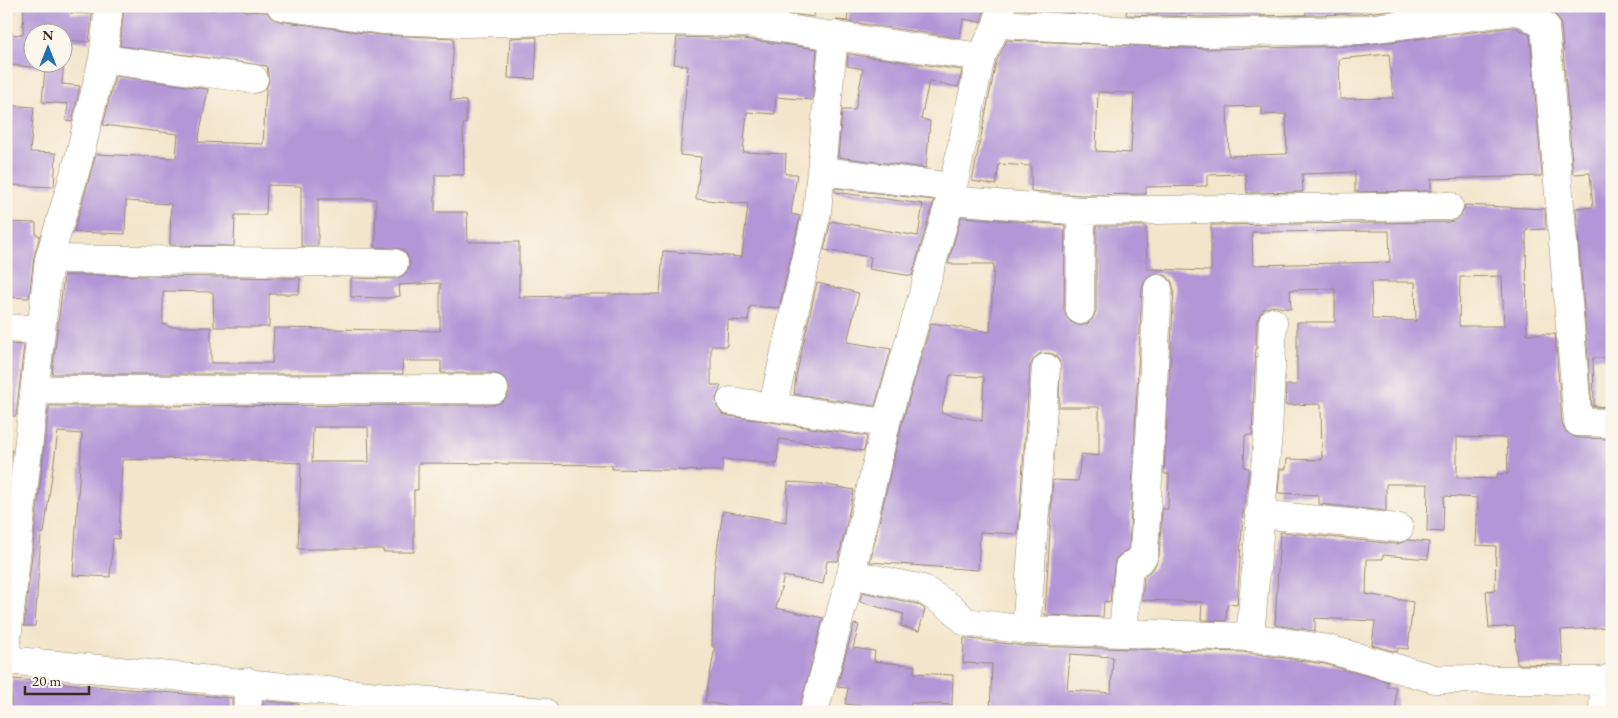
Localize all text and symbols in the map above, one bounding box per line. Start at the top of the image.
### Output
north arrow [22,22,72,72]
text: N [42,26,54,44]
scale bar [25,663,89,695]
text: 20 m [32,671,61,690]

